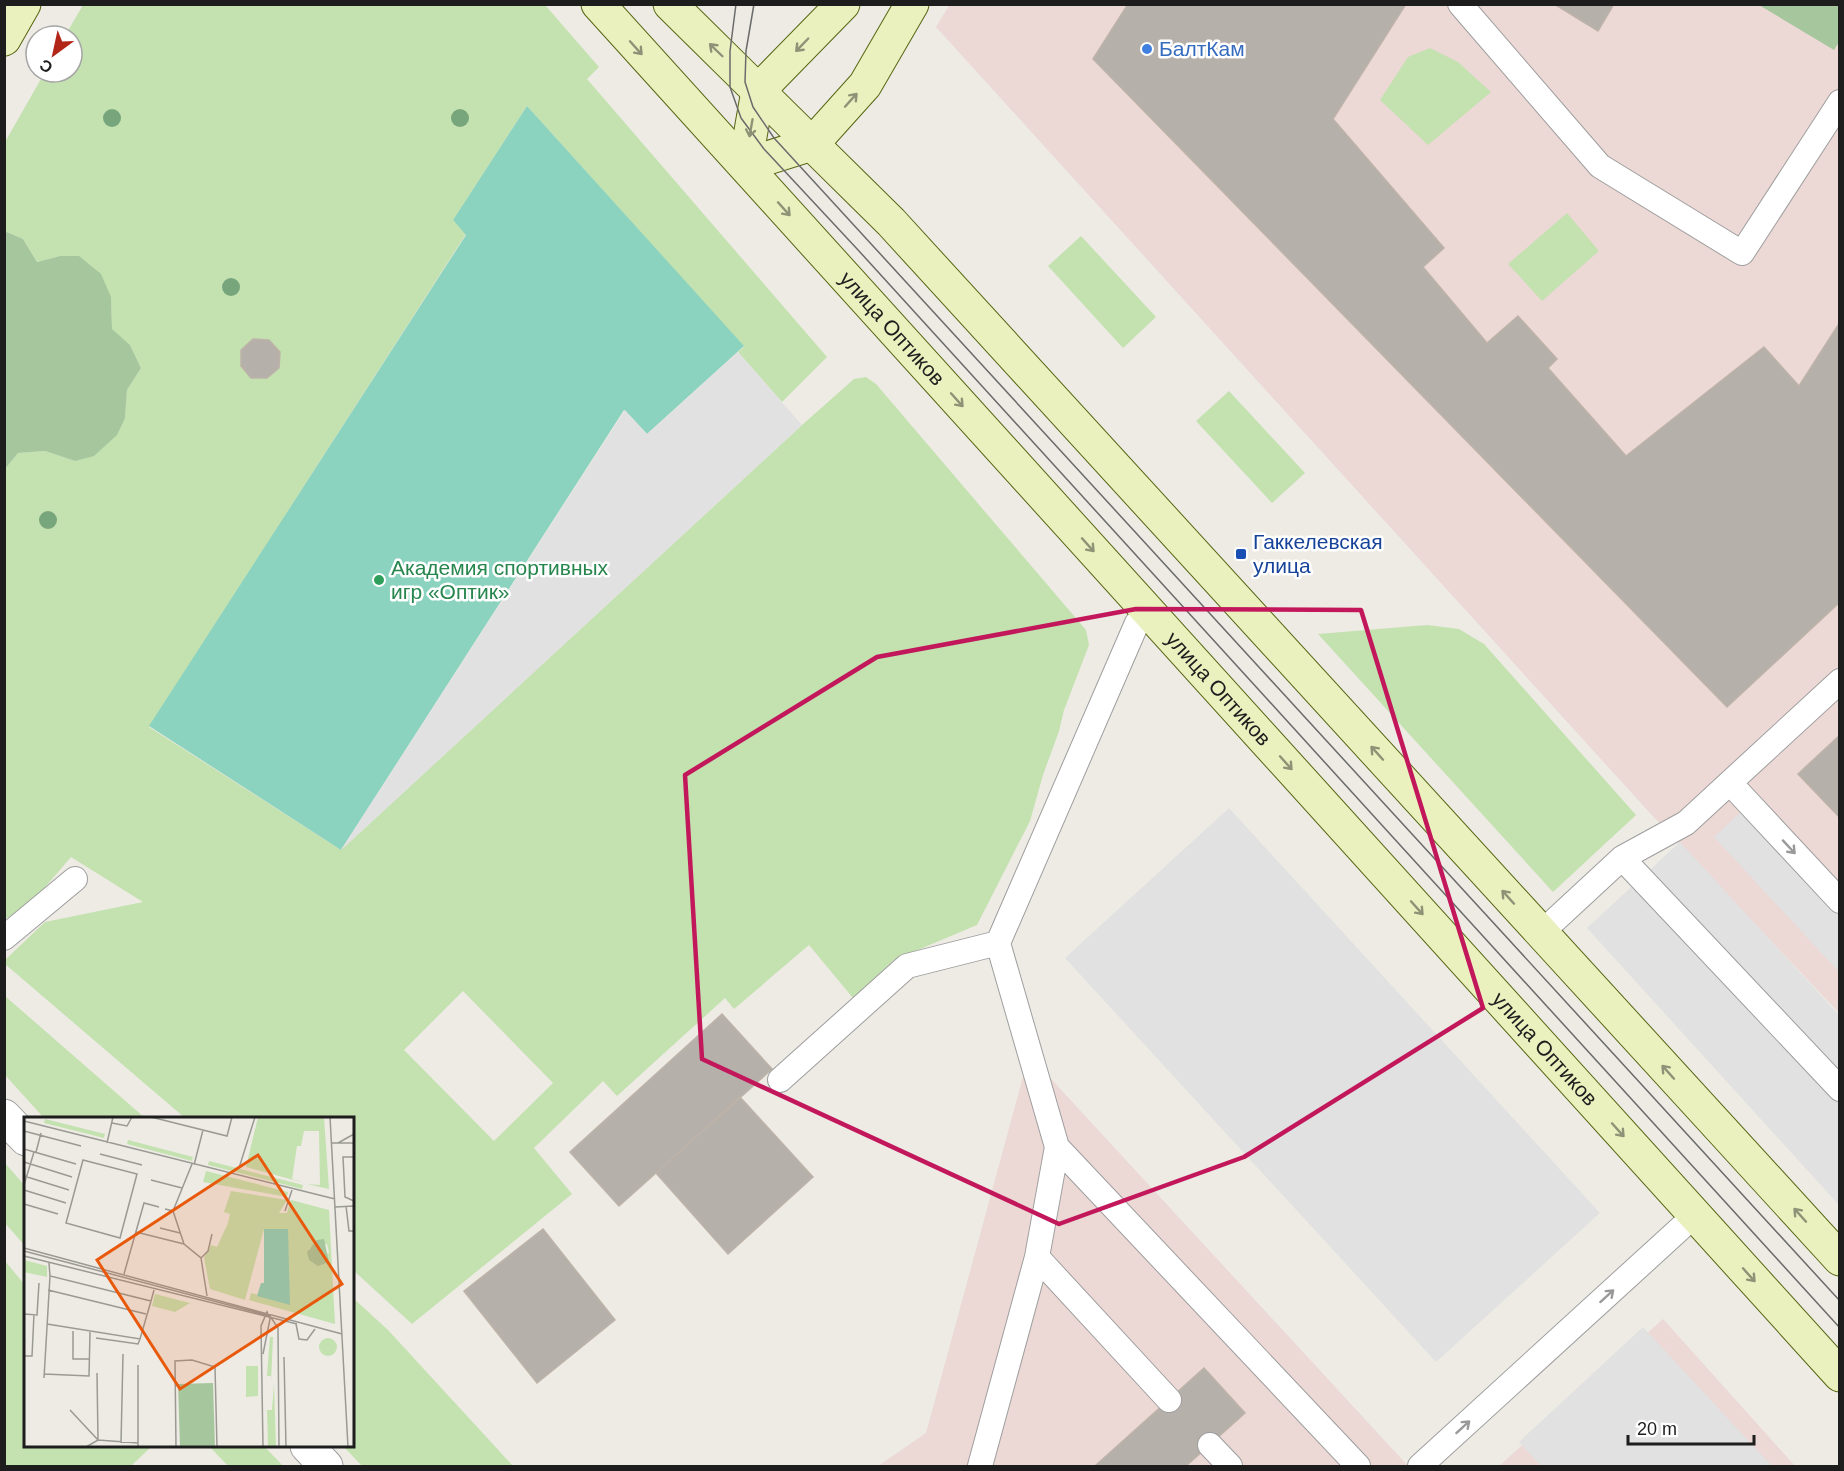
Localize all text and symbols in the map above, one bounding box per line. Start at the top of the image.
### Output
north arrow [24,24,84,84]
place label: БалтКам [1159,37,1245,60]
one-way arrow [794,38,809,53]
one-way arrow [629,40,643,55]
one-way arrow [709,42,724,57]
marker: БалтКам [1140,42,1154,56]
text: С [36,56,56,76]
one-way arrow [844,93,858,108]
one-way arrow [746,118,757,137]
one-way arrow [777,201,791,216]
street label: улица Оптиков [835,267,950,390]
one-way arrow [950,392,964,407]
place label: Гаккелевская улица [1253,530,1383,577]
one-way arrow [1081,537,1095,552]
marker: Гаккелевская улица [1234,547,1248,561]
place label: Академия спортивных игр «Оптик» [391,556,609,603]
marker: Академия спортивных игр «Оптик» [372,573,386,587]
street label: улица Оптиков [1162,627,1276,750]
one-way arrow [1370,746,1384,761]
one-way arrow [1279,755,1293,770]
one-way arrow [1782,839,1796,854]
one-way arrow [1501,889,1515,904]
one-way arrow [1410,900,1424,915]
street label: улица Оптиков [1488,987,1602,1110]
one-way arrow [1661,1064,1675,1079]
inset map [24,1117,354,1447]
one-way arrow [1611,1122,1625,1137]
one-way arrow [1793,1208,1807,1223]
one-way arrow [1742,1267,1756,1282]
one-way arrow [1599,1289,1614,1303]
scale bar [1628,1408,1754,1446]
text: 20 m [1637,1419,1677,1439]
one-way arrow [1455,1420,1470,1434]

